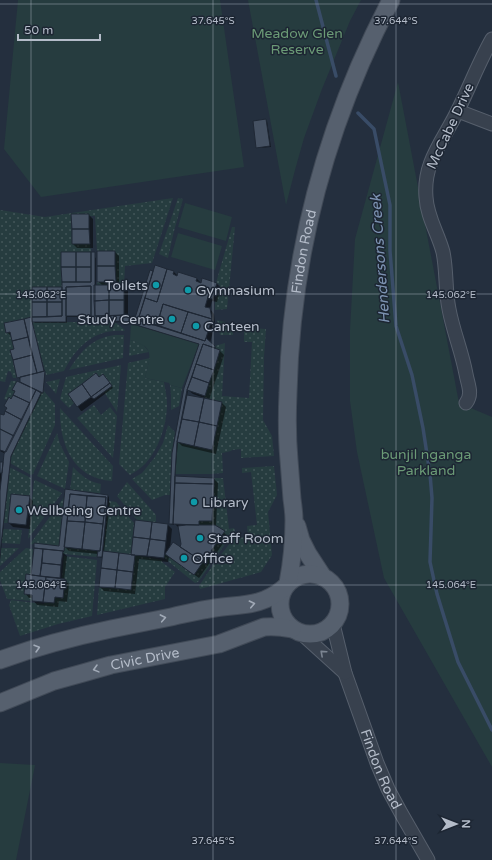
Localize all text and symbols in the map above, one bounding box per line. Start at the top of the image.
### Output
text: 37.645°S [191,15,235,27]
text: 37.644°S [374,15,418,27]
scale bar [18,16,100,42]
text: 50 m [24,23,53,37]
park label: Meadow Glen Reserve [251,25,343,58]
street label: McCabe Drive [423,80,478,172]
water label: Hendersons Creek [366,192,394,324]
street label: Findon Road [288,208,320,295]
place label: Toilets [105,277,148,294]
marker: Toilets [151,280,161,290]
place label: Gymnasium [196,282,275,299]
marker: Gymnasium [183,285,193,295]
text: 145.062°E [16,289,66,301]
text: 145.062°E [426,289,476,301]
place label: Study Centre [78,311,164,328]
marker: Study Centre [167,314,177,324]
place label: Canteen [204,318,260,335]
marker: Canteen [191,321,201,331]
park label: bunjil nganga Parkland [381,446,471,479]
place label: Library [202,494,249,511]
marker: Library [189,497,199,507]
place label: Wellbeing Centre [27,502,141,519]
marker: Wellbeing Centre [14,505,24,515]
place label: Staff Room [208,530,284,547]
marker: Staff Room [195,533,205,543]
place label: Office [192,550,233,567]
marker: Office [179,553,189,563]
text: 145.064°E [16,579,66,591]
text: 145.064°E [426,579,476,591]
one-way arrow [249,600,255,608]
one-way arrow [160,615,167,623]
one-way arrow [33,644,40,653]
street label: Civic Drive [109,644,181,674]
one-way arrow [321,651,328,658]
one-way arrow [93,664,100,673]
street label: Findon Road [357,727,405,812]
north arrow [436,804,476,844]
text: N [459,820,472,828]
text: 37.645°S [191,835,235,847]
text: 37.644°S [374,835,418,847]

